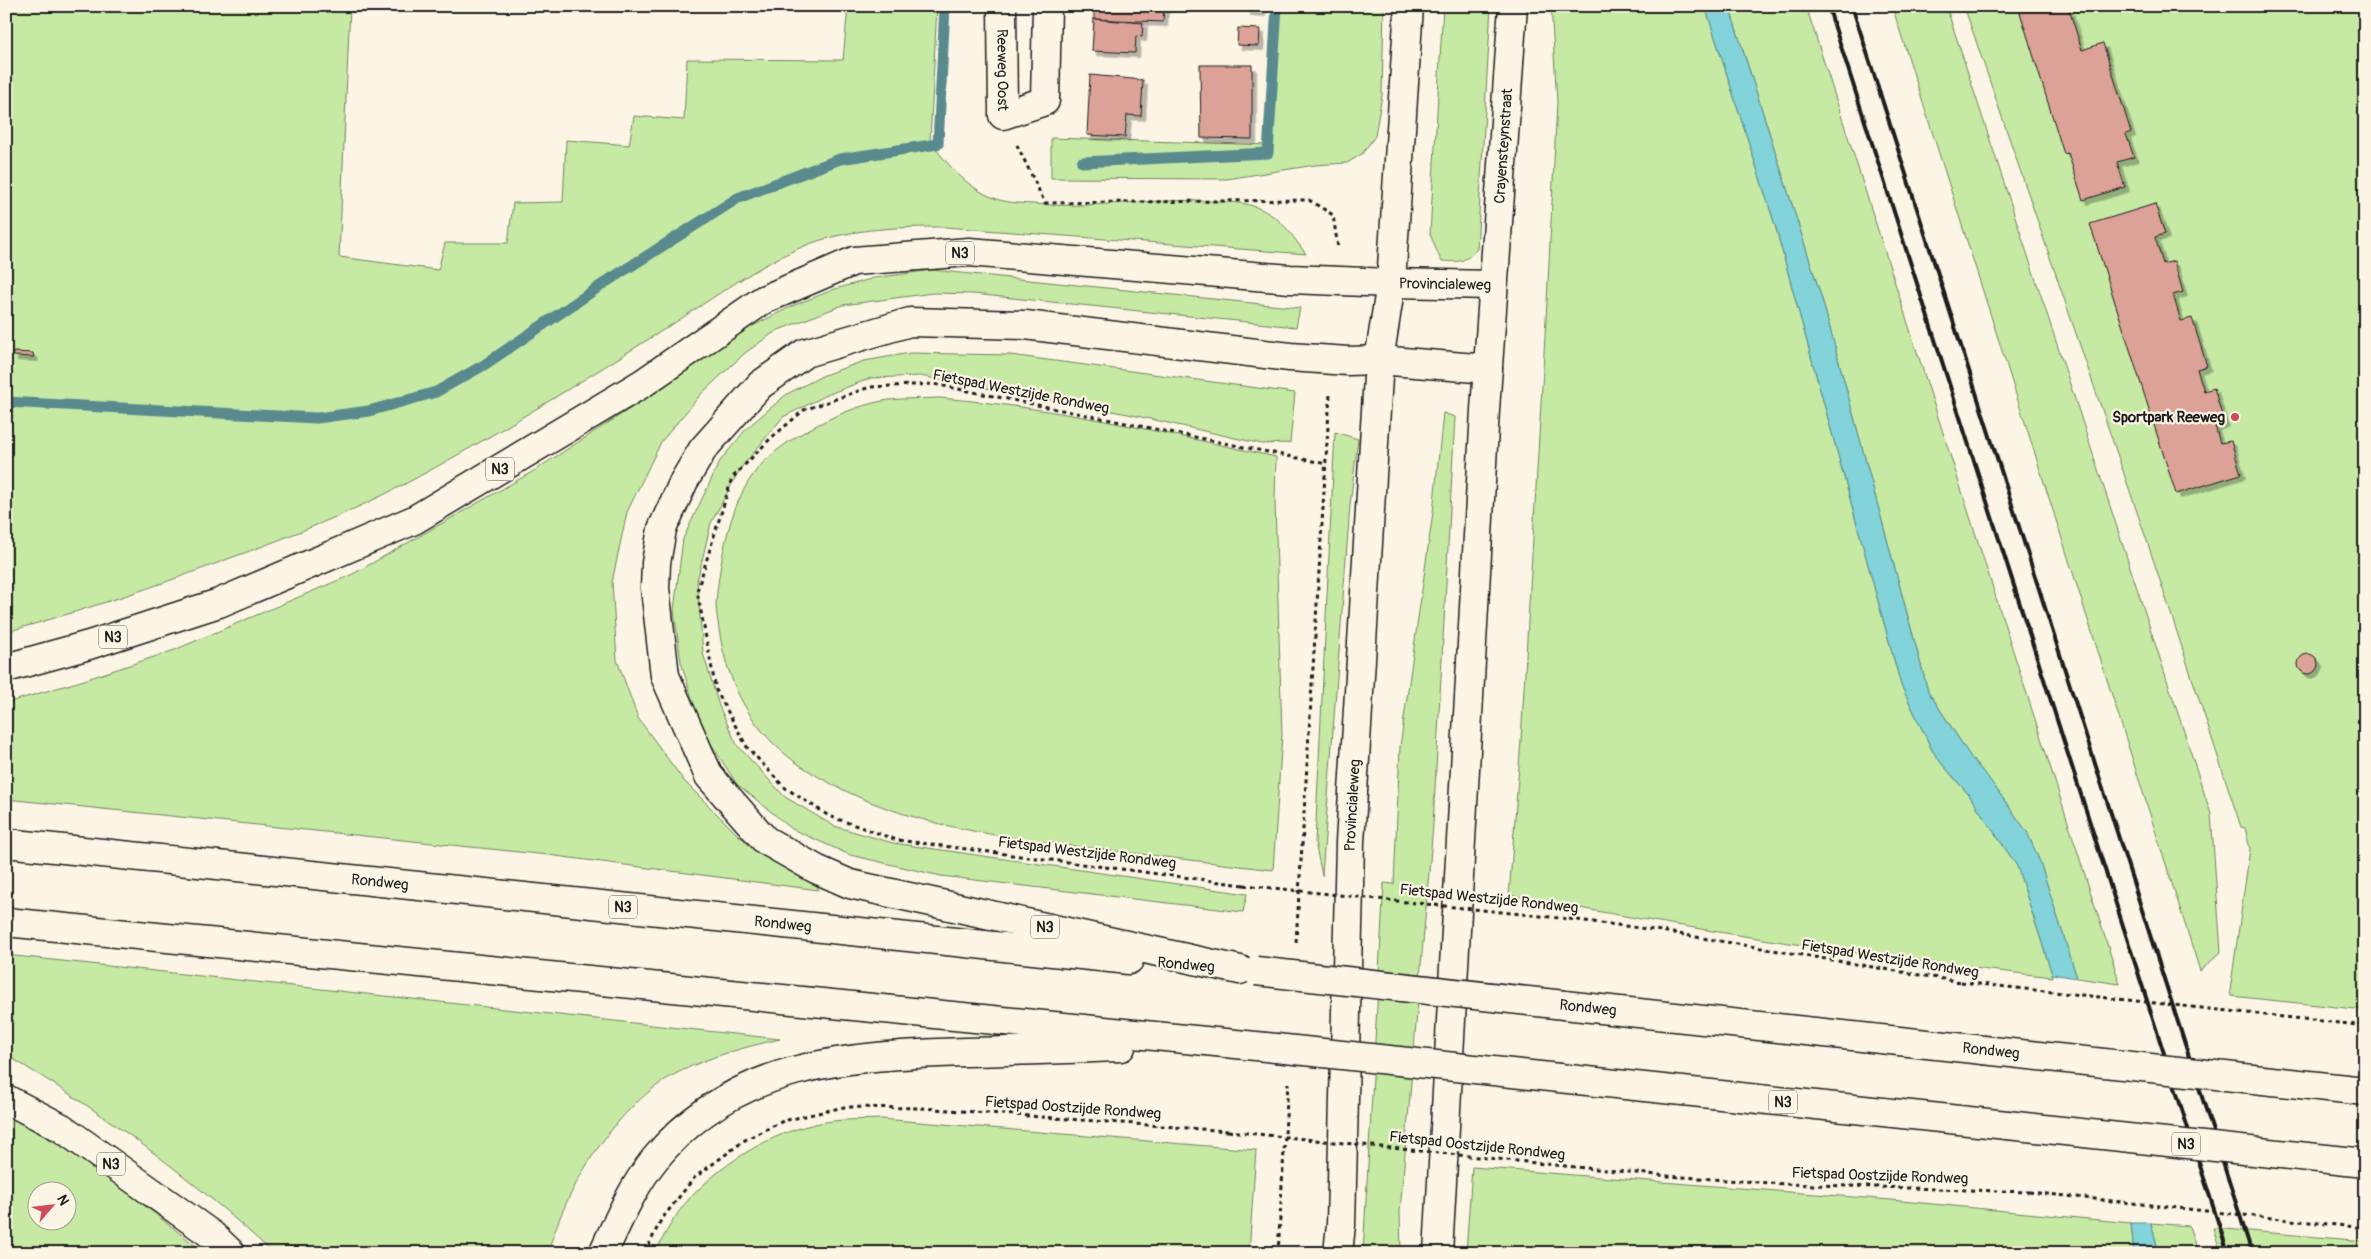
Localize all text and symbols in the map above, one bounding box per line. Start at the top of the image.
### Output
street label: Reeweg Oost [993,29,1012,112]
street label: Crayensteynstraat [1490,87,1517,204]
road number: N3 [946,242,974,264]
street label: Provincialeweg [1399,274,1491,294]
street label: Fietspad Westzijde Rondweg [931,366,1111,418]
place label: Sportpark Reeweg [2112,408,2225,427]
marker: Sportpark Reeweg [2229,411,2241,423]
road number: N3 [486,458,514,480]
road number: N3 [99,626,127,649]
street label: Provincialeweg [1340,759,1364,852]
street label: Fietspad Westzijde Rondweg [997,833,1177,873]
street label: Rondweg [350,870,410,894]
street label: Fietspad Westzijde Rondweg [1399,880,1579,918]
road number: N3 [609,896,637,919]
street label: Rondweg [753,912,812,936]
road number: N3 [1031,916,1059,939]
street label: Fietspad Westzijde Rondweg [1800,936,1980,982]
street label: Rondweg [1157,953,1215,977]
street label: Rondweg [1558,996,1618,1020]
street label: Rondweg [1961,1039,2021,1063]
road number: N3 [1769,1090,1797,1114]
street label: Fietspad Oostzijde Rondweg [984,1092,1162,1124]
street label: Fietspad Oostzijde Rondweg [1388,1127,1566,1165]
road number: N3 [2172,1132,2200,1156]
road number: N3 [97,1152,125,1176]
street label: Fietspad Oostzijde Rondweg [1791,1163,1969,1189]
north arrow [28,1182,78,1232]
text: N [53,1192,73,1208]

